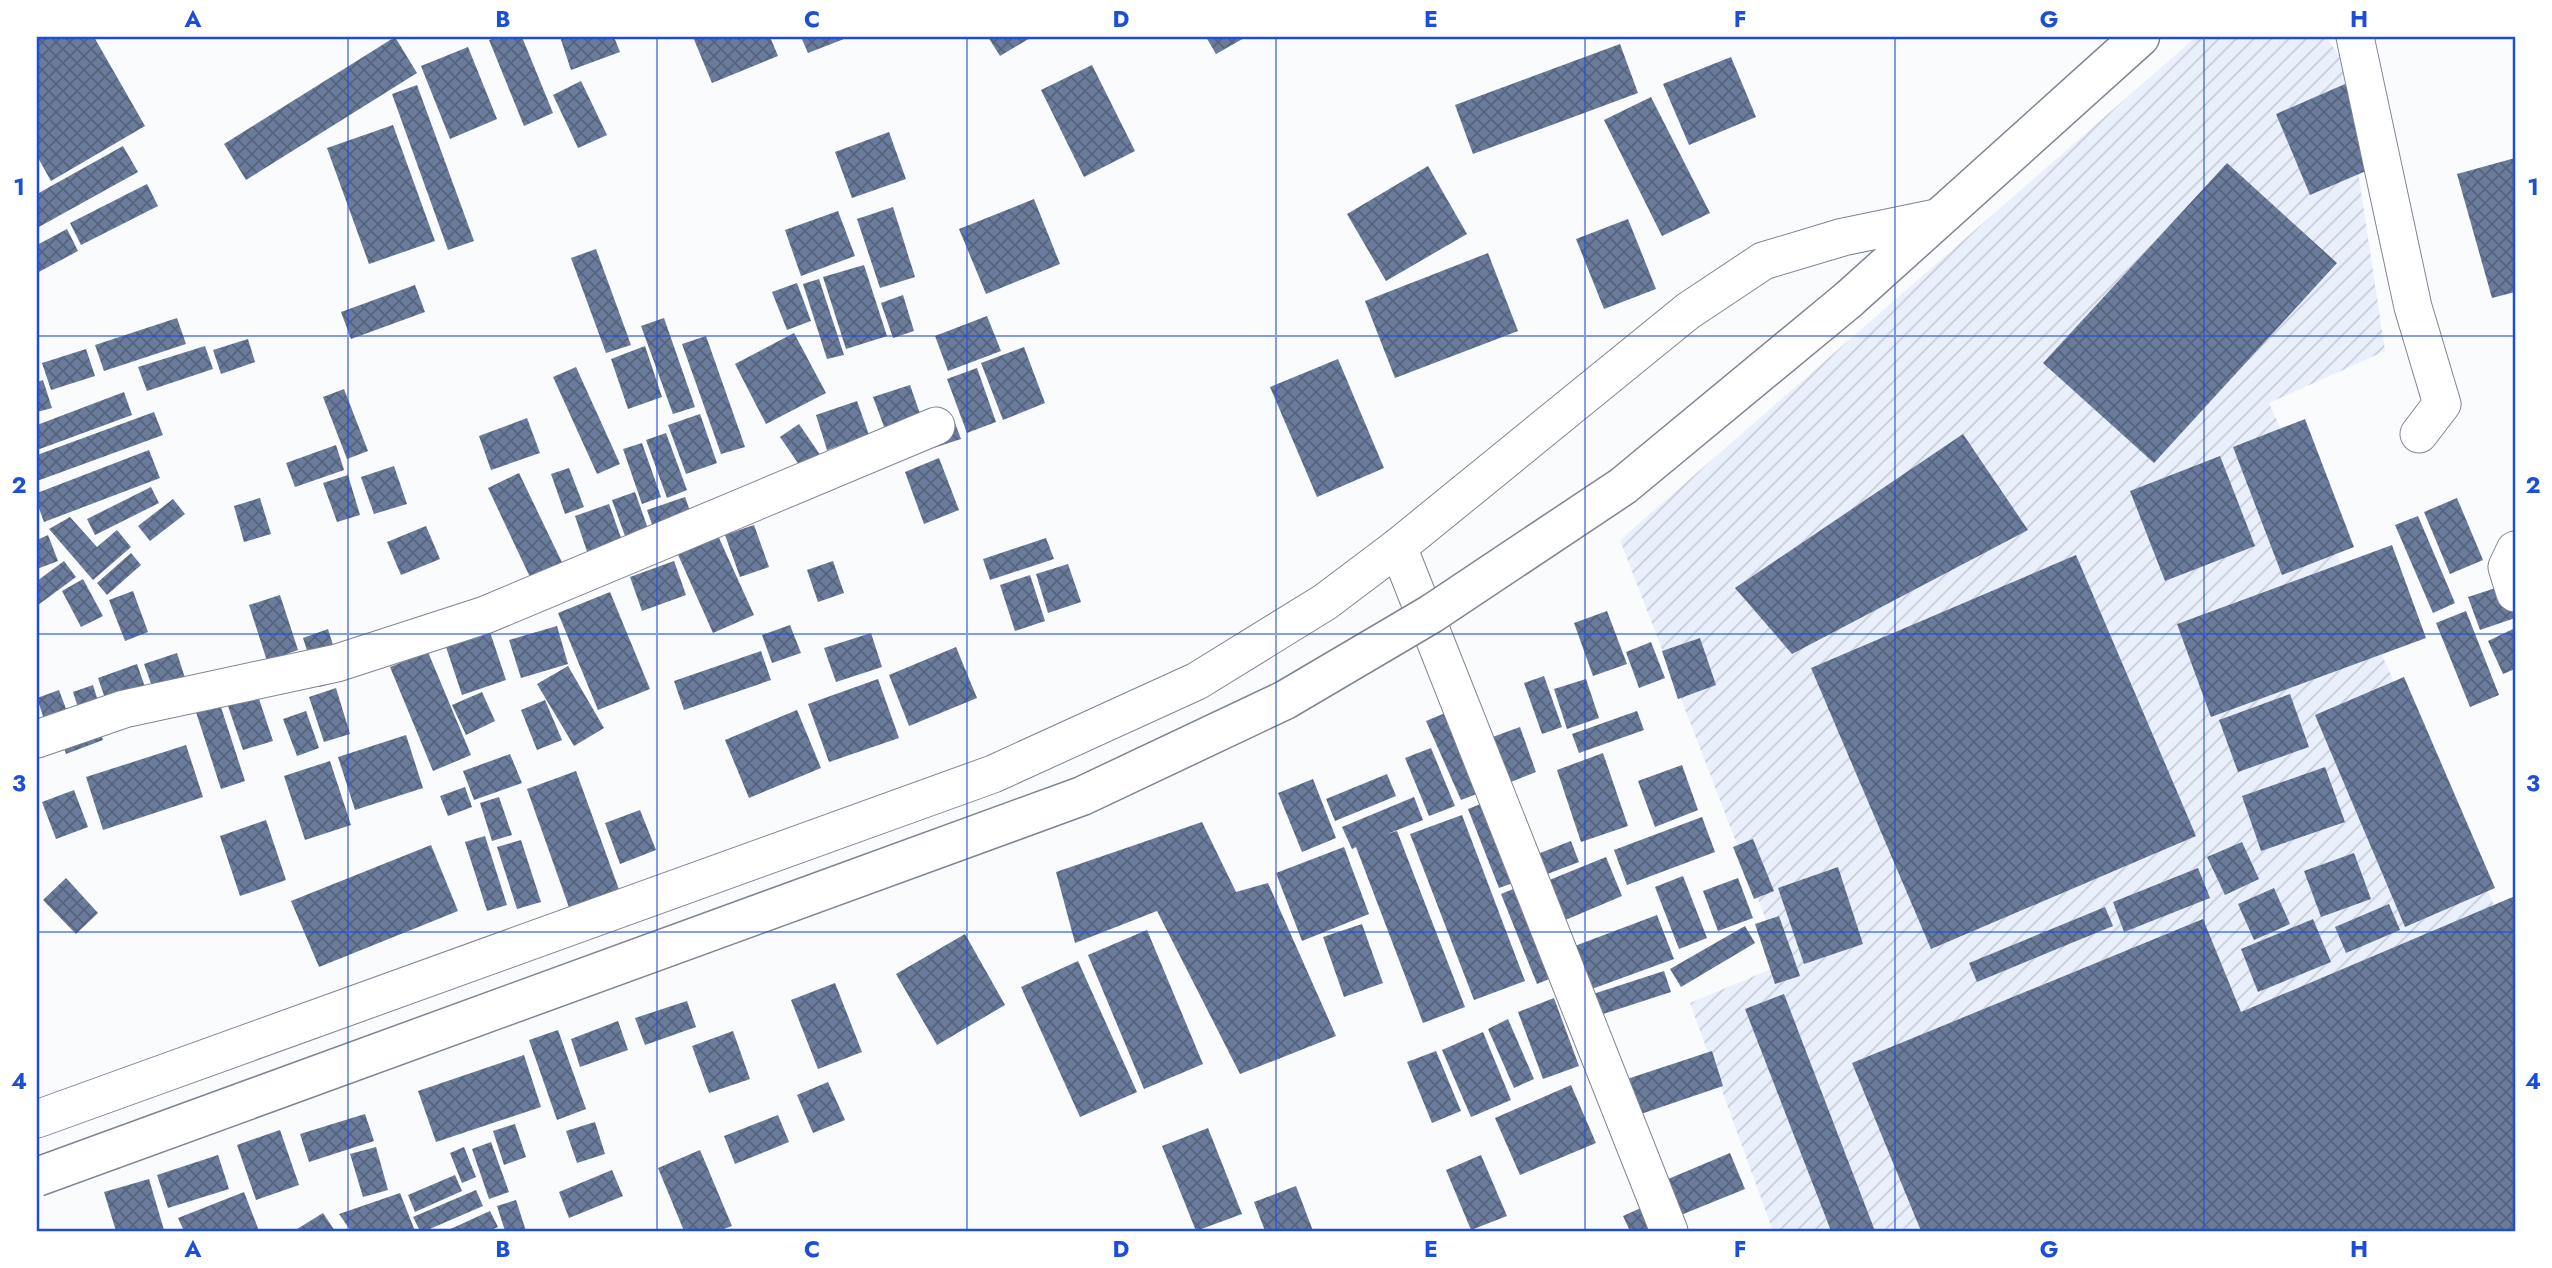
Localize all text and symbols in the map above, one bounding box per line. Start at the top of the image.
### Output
text: A [184,2,202,36]
text: B [495,2,511,36]
text: C [804,2,820,36]
text: D [1113,2,1130,36]
text: E [1424,2,1438,36]
text: F [1734,2,1746,36]
text: G [2040,2,2058,36]
text: H [2350,2,2368,36]
text: 1 [13,170,25,204]
text: 1 [2527,170,2539,204]
text: 2 [11,468,27,502]
text: 2 [2525,468,2541,502]
text: 3 [12,766,26,800]
text: 3 [2526,766,2540,800]
text: 4 [11,1064,27,1098]
text: 4 [2525,1064,2541,1098]
text: A [184,1232,202,1266]
text: B [495,1232,511,1266]
text: C [804,1232,820,1266]
text: D [1113,1232,1130,1266]
text: E [1424,1232,1438,1266]
text: F [1734,1232,1746,1266]
text: G [2040,1232,2058,1266]
text: H [2350,1232,2368,1266]

